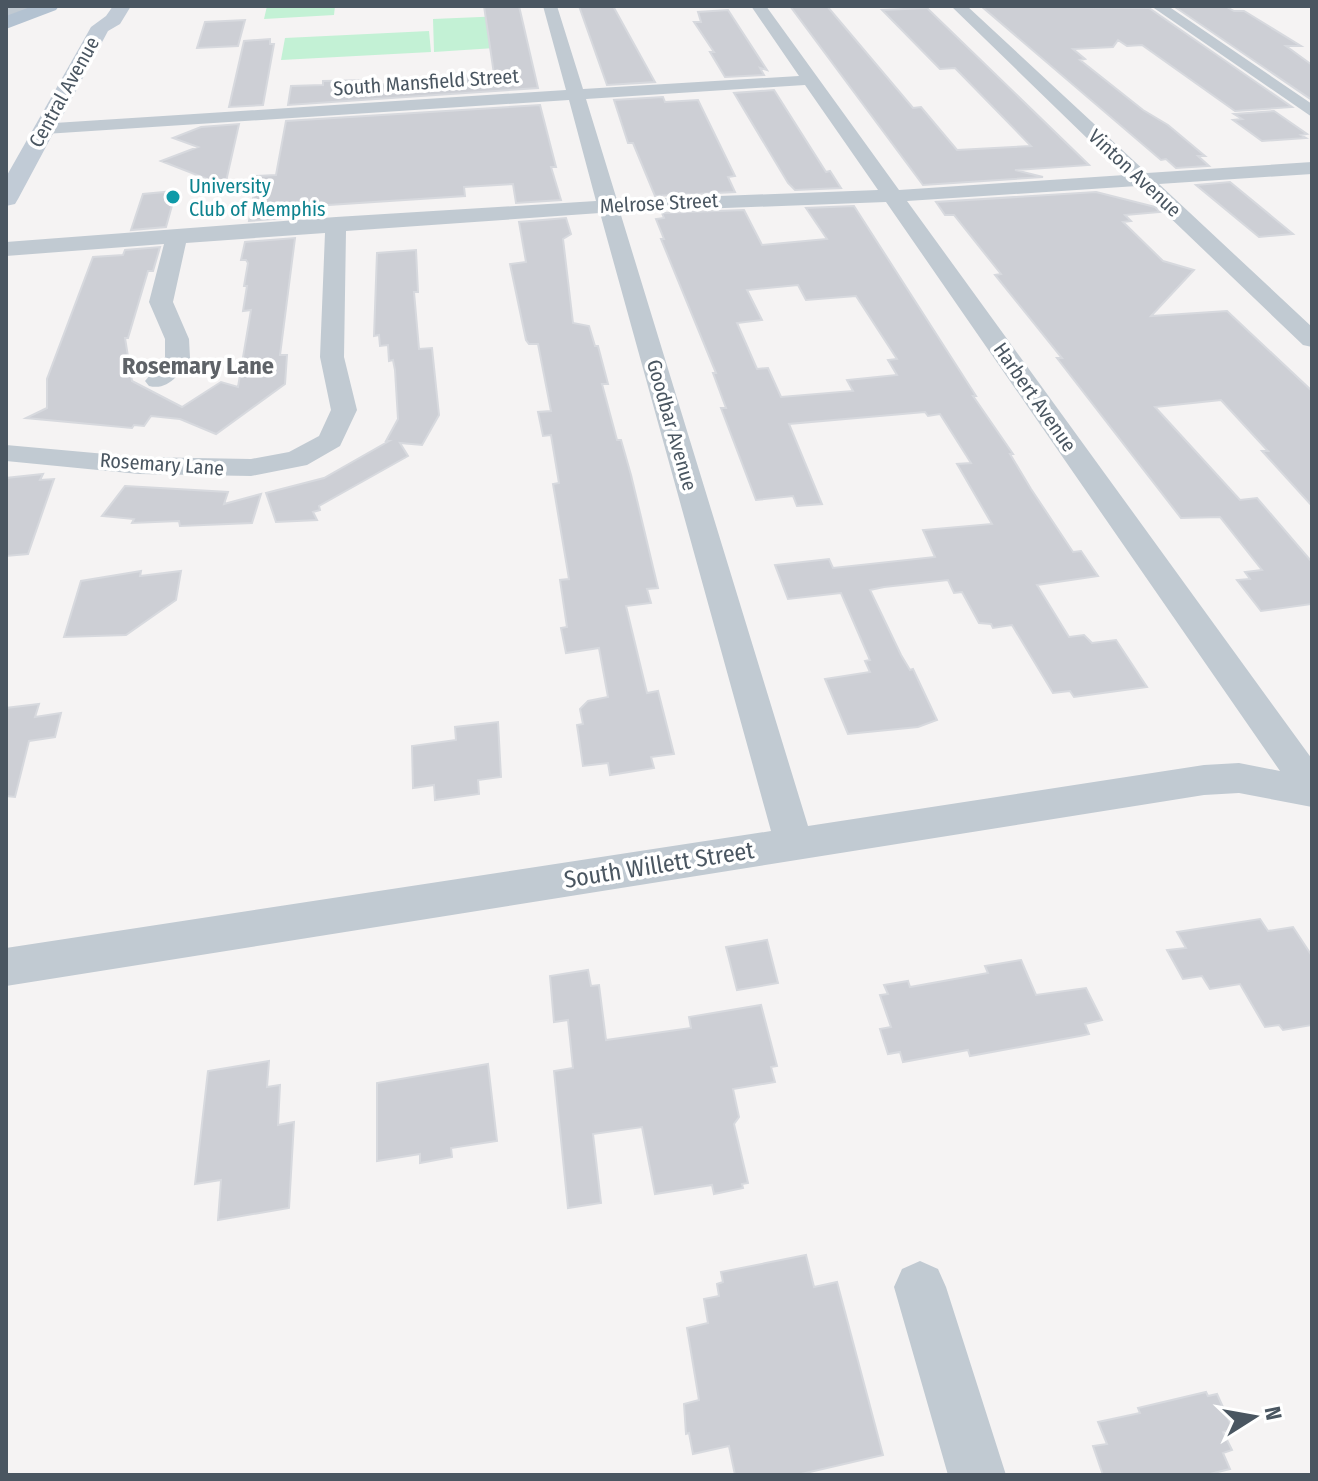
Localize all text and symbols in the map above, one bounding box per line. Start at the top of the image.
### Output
street label: Central Avenue [24,32,104,152]
street label: South Mansfield Street [332,64,520,100]
street label: Vinton Avenue [1084,124,1186,222]
place label: University Club of Memphis [189,174,326,221]
marker: University Club of Memphis [164,188,182,206]
street label: Melrose Street [599,188,719,218]
street label: Harbert Avenue [989,338,1081,456]
district label: Rosemary Lane [122,352,274,380]
street label: Goodbar Avenue [642,357,702,493]
street label: Rosemary Lane [99,448,225,480]
street label: South Willett Street [562,836,756,894]
north arrow [1214,1377,1294,1457]
text: N [1259,1404,1288,1422]

